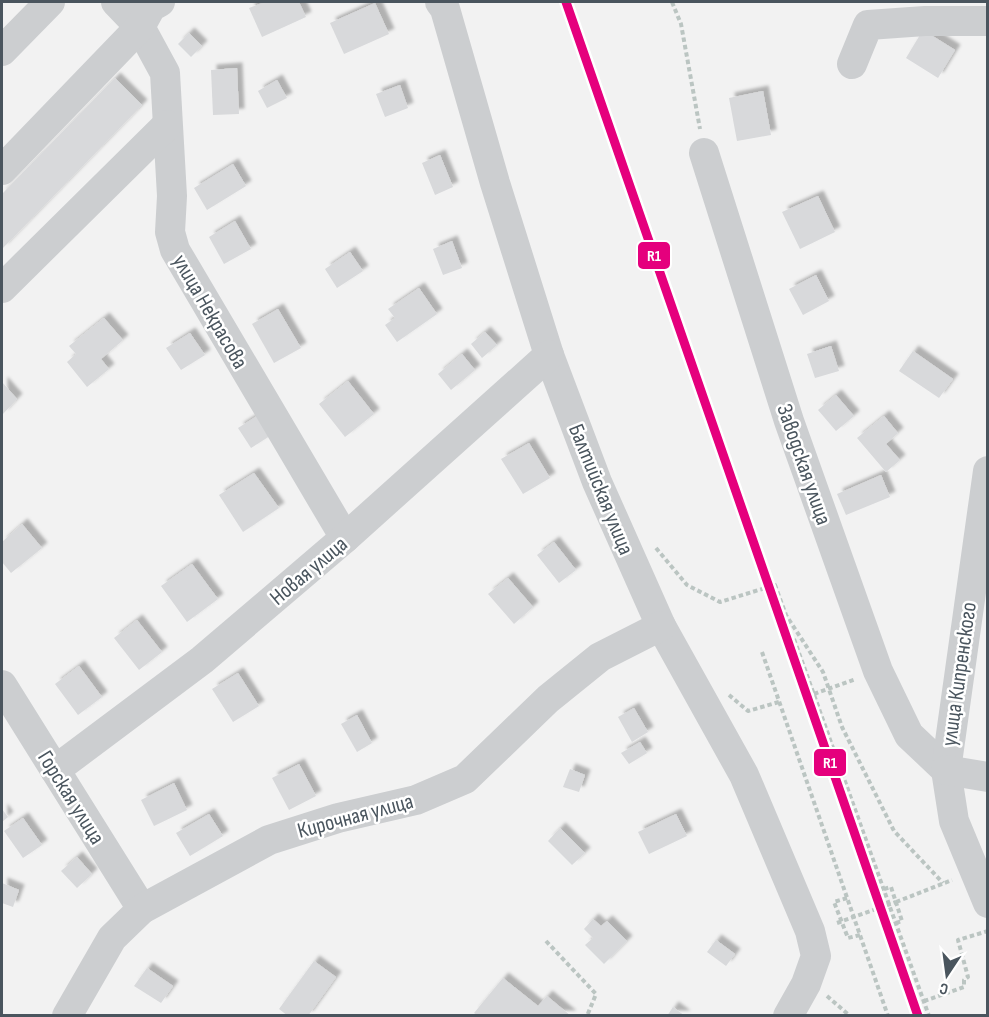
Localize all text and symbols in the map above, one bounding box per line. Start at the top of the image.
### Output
line badge: R1 [637,241,671,270]
text: R1 [647,247,662,266]
street label: улица Некрасова [166,250,253,374]
street label: Заводская улица [770,400,837,528]
street label: Балтийская улица [562,420,639,559]
street label: Новая улица [265,531,353,611]
street label: улица Кипренского [936,600,983,748]
street label: Горская улица [31,746,110,850]
line badge: R1 [813,748,847,777]
text: R1 [823,754,838,773]
street label: Кирочная улица [294,788,416,845]
north arrow [917,945,977,1005]
text: С [938,978,950,998]

